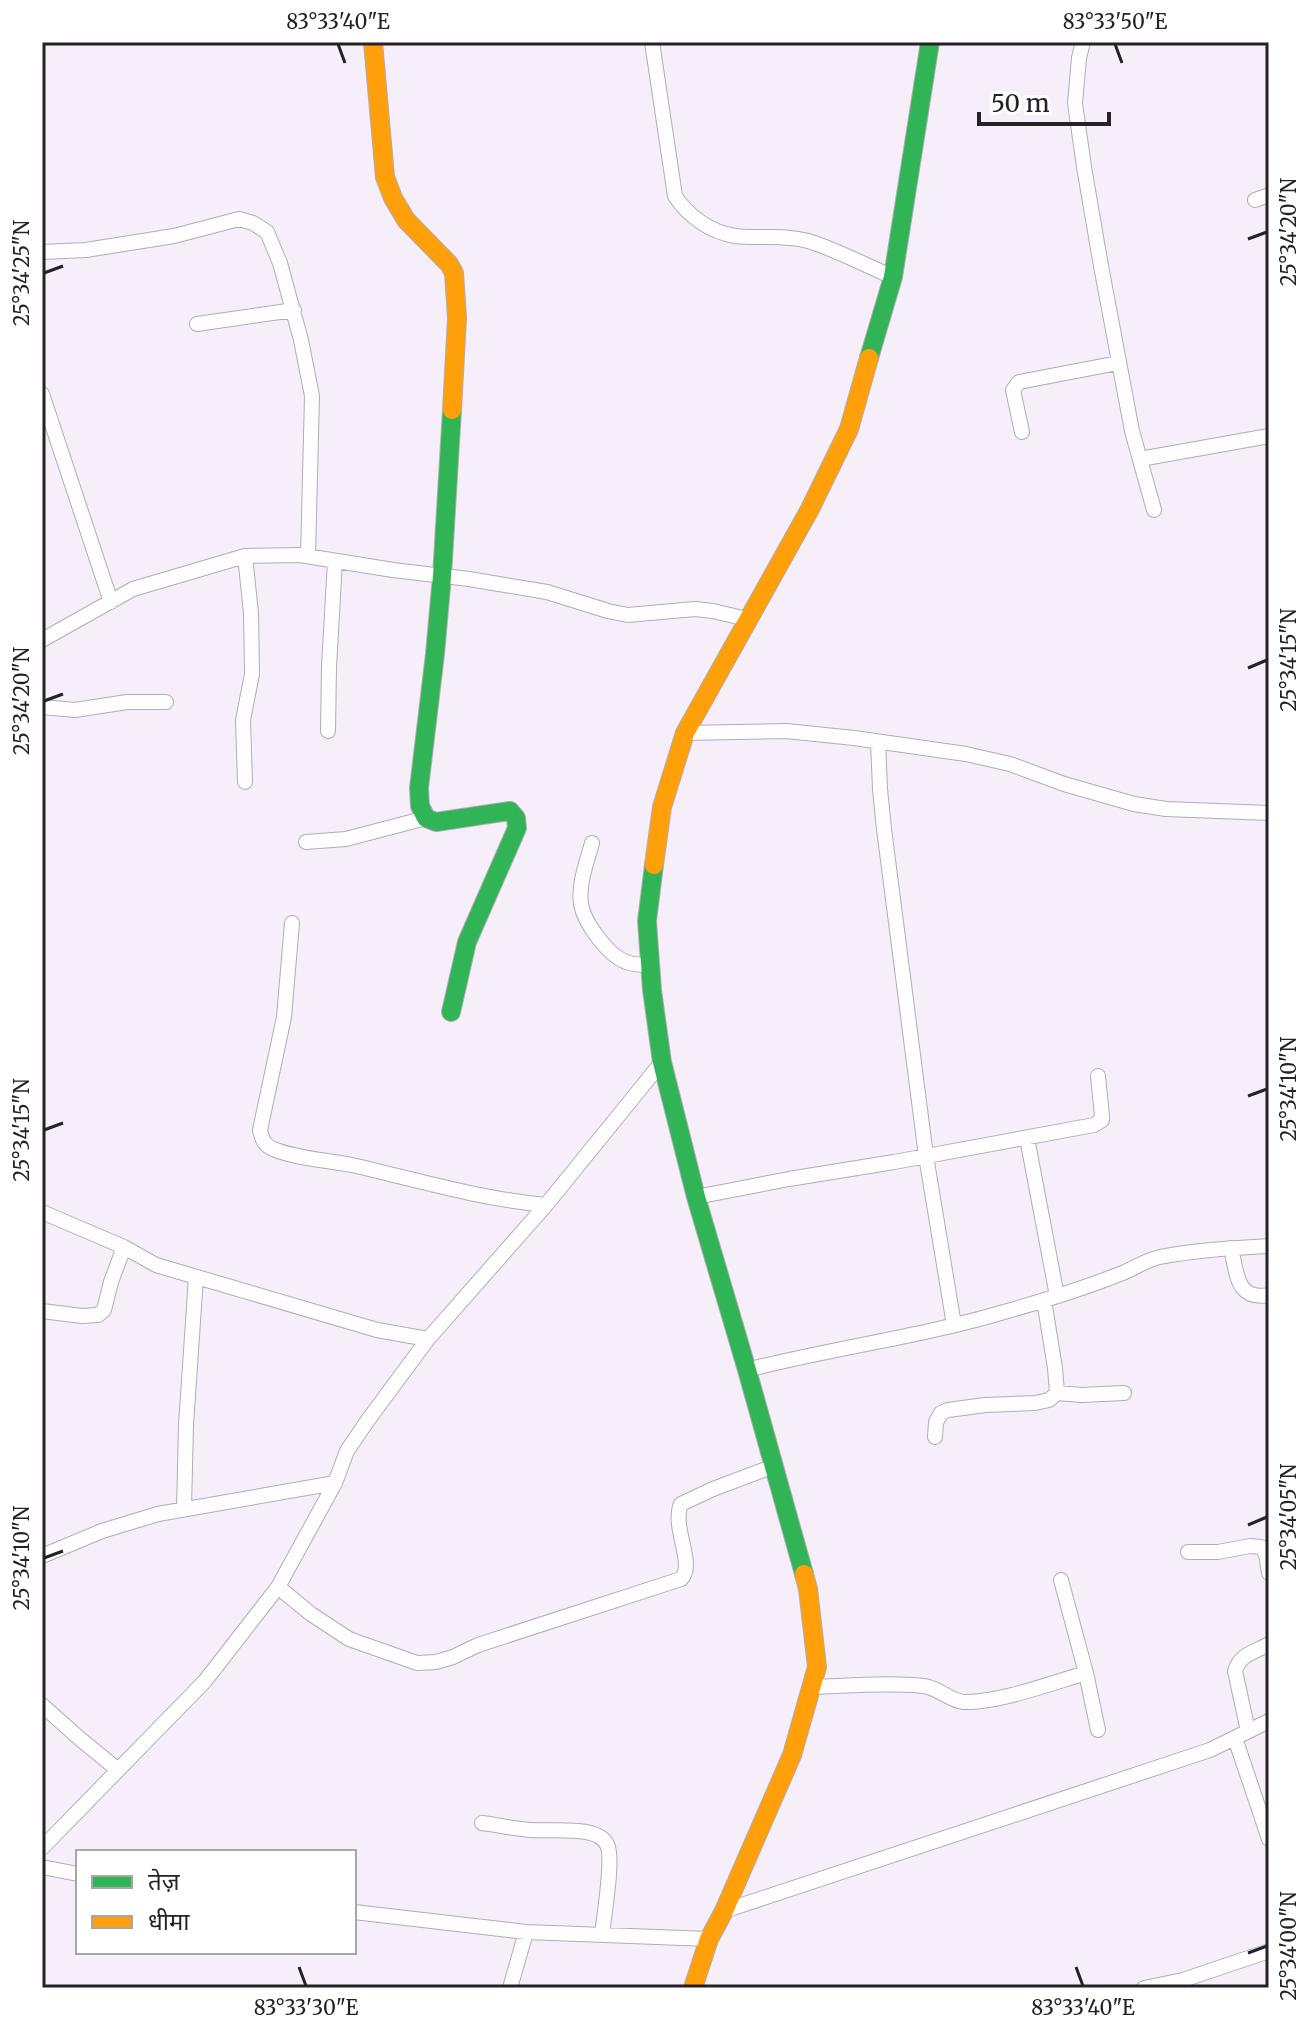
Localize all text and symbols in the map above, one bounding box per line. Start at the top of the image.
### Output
text: 83°33'40"E [286,9,390,34]
text: 83°33'50"E [1063,9,1167,34]
scale bar [979,76,1109,126]
text: 50 m [991,88,1050,119]
text: 25°34'20"N [1276,178,1301,286]
text: 25°34'25"N [9,220,34,326]
text: 25°34'15"N [1276,608,1301,712]
text: 25°34'20"N [9,647,34,755]
text: 25°34'10"N [1276,1036,1301,1141]
text: 25°34'15"N [9,1078,34,1182]
text: 25°34'05"N [1276,1463,1301,1570]
text: 25°34'10"N [9,1505,34,1610]
legend [76,1850,356,1954]
text: तेज़ [148,1866,181,1897]
text: 25°34'00"N [1276,1891,1301,2000]
text: धीमा [148,1906,190,1937]
text: 83°33'30"E [254,1995,359,2020]
text: 83°33'40"E [1031,1995,1135,2020]

